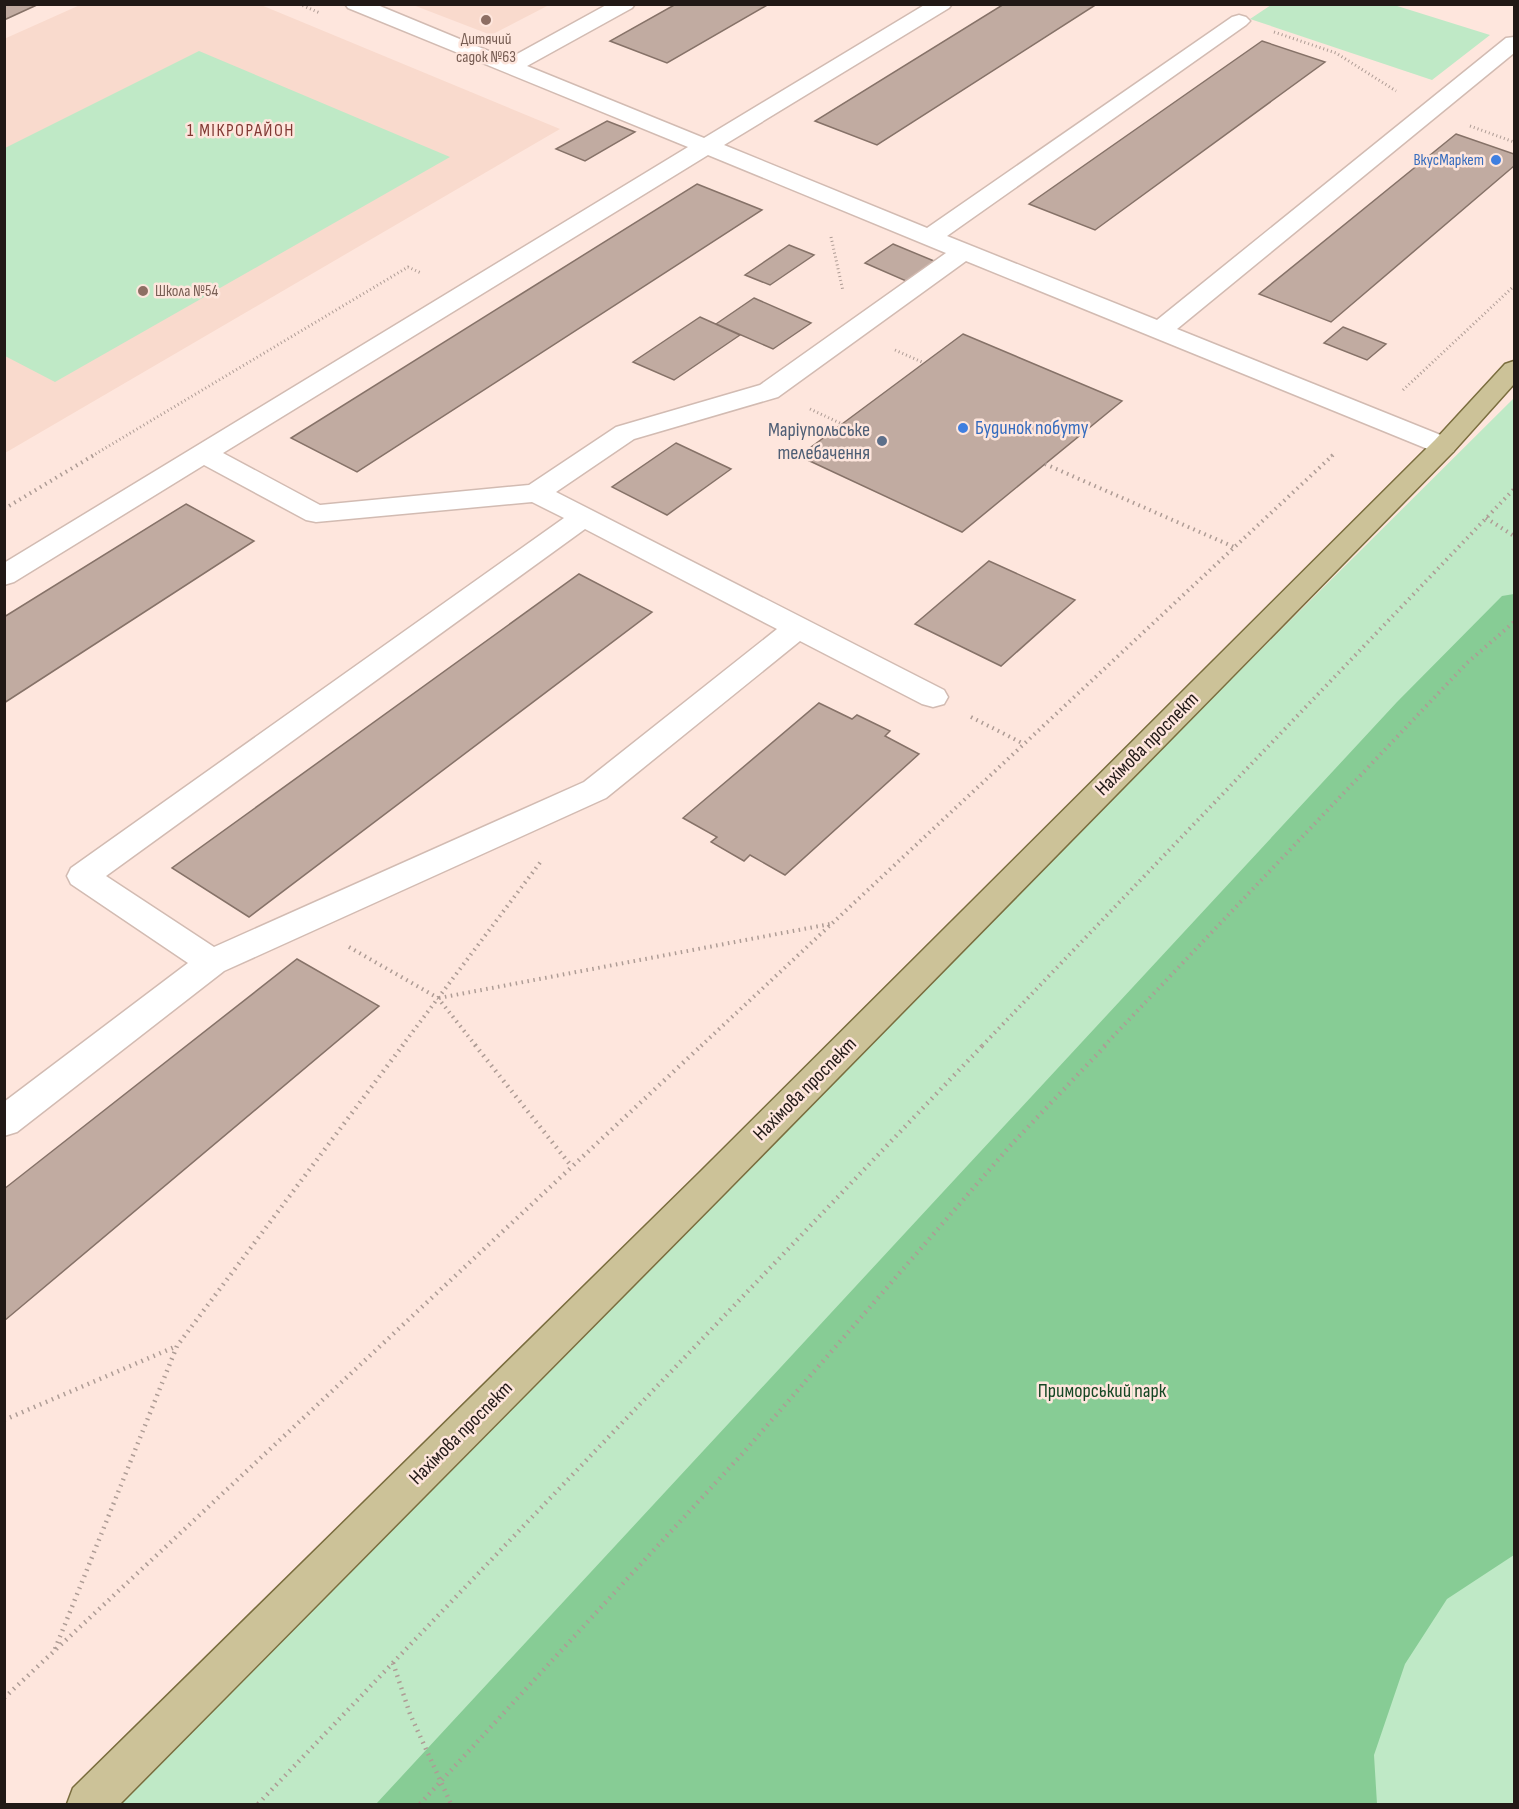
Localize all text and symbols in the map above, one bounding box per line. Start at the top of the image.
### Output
marker: Дитячий садок №63 [479,13,493,27]
place label: Дитячий садок №63 [456,30,516,67]
district label: 1 МІКРОРАЙОН [187,120,295,141]
place label: ВкусМаркет [1414,151,1484,170]
marker: ВкусМаркет [1489,153,1503,167]
place label: Школа №54 [155,282,219,301]
marker: Школа №54 [136,284,150,298]
place label: Будинок побуту [975,416,1089,440]
place label: Маріупольське телебачення [768,418,870,465]
marker: Будинок побуту [956,421,970,435]
marker: Маріупольське телебачення [875,434,889,448]
street label: Нахімова проспект [1090,687,1204,801]
street label: Нахімова проспект [748,1032,862,1146]
street label: Нахімова проспект [404,1376,518,1490]
park label: Приморський парк [1038,1379,1167,1403]

